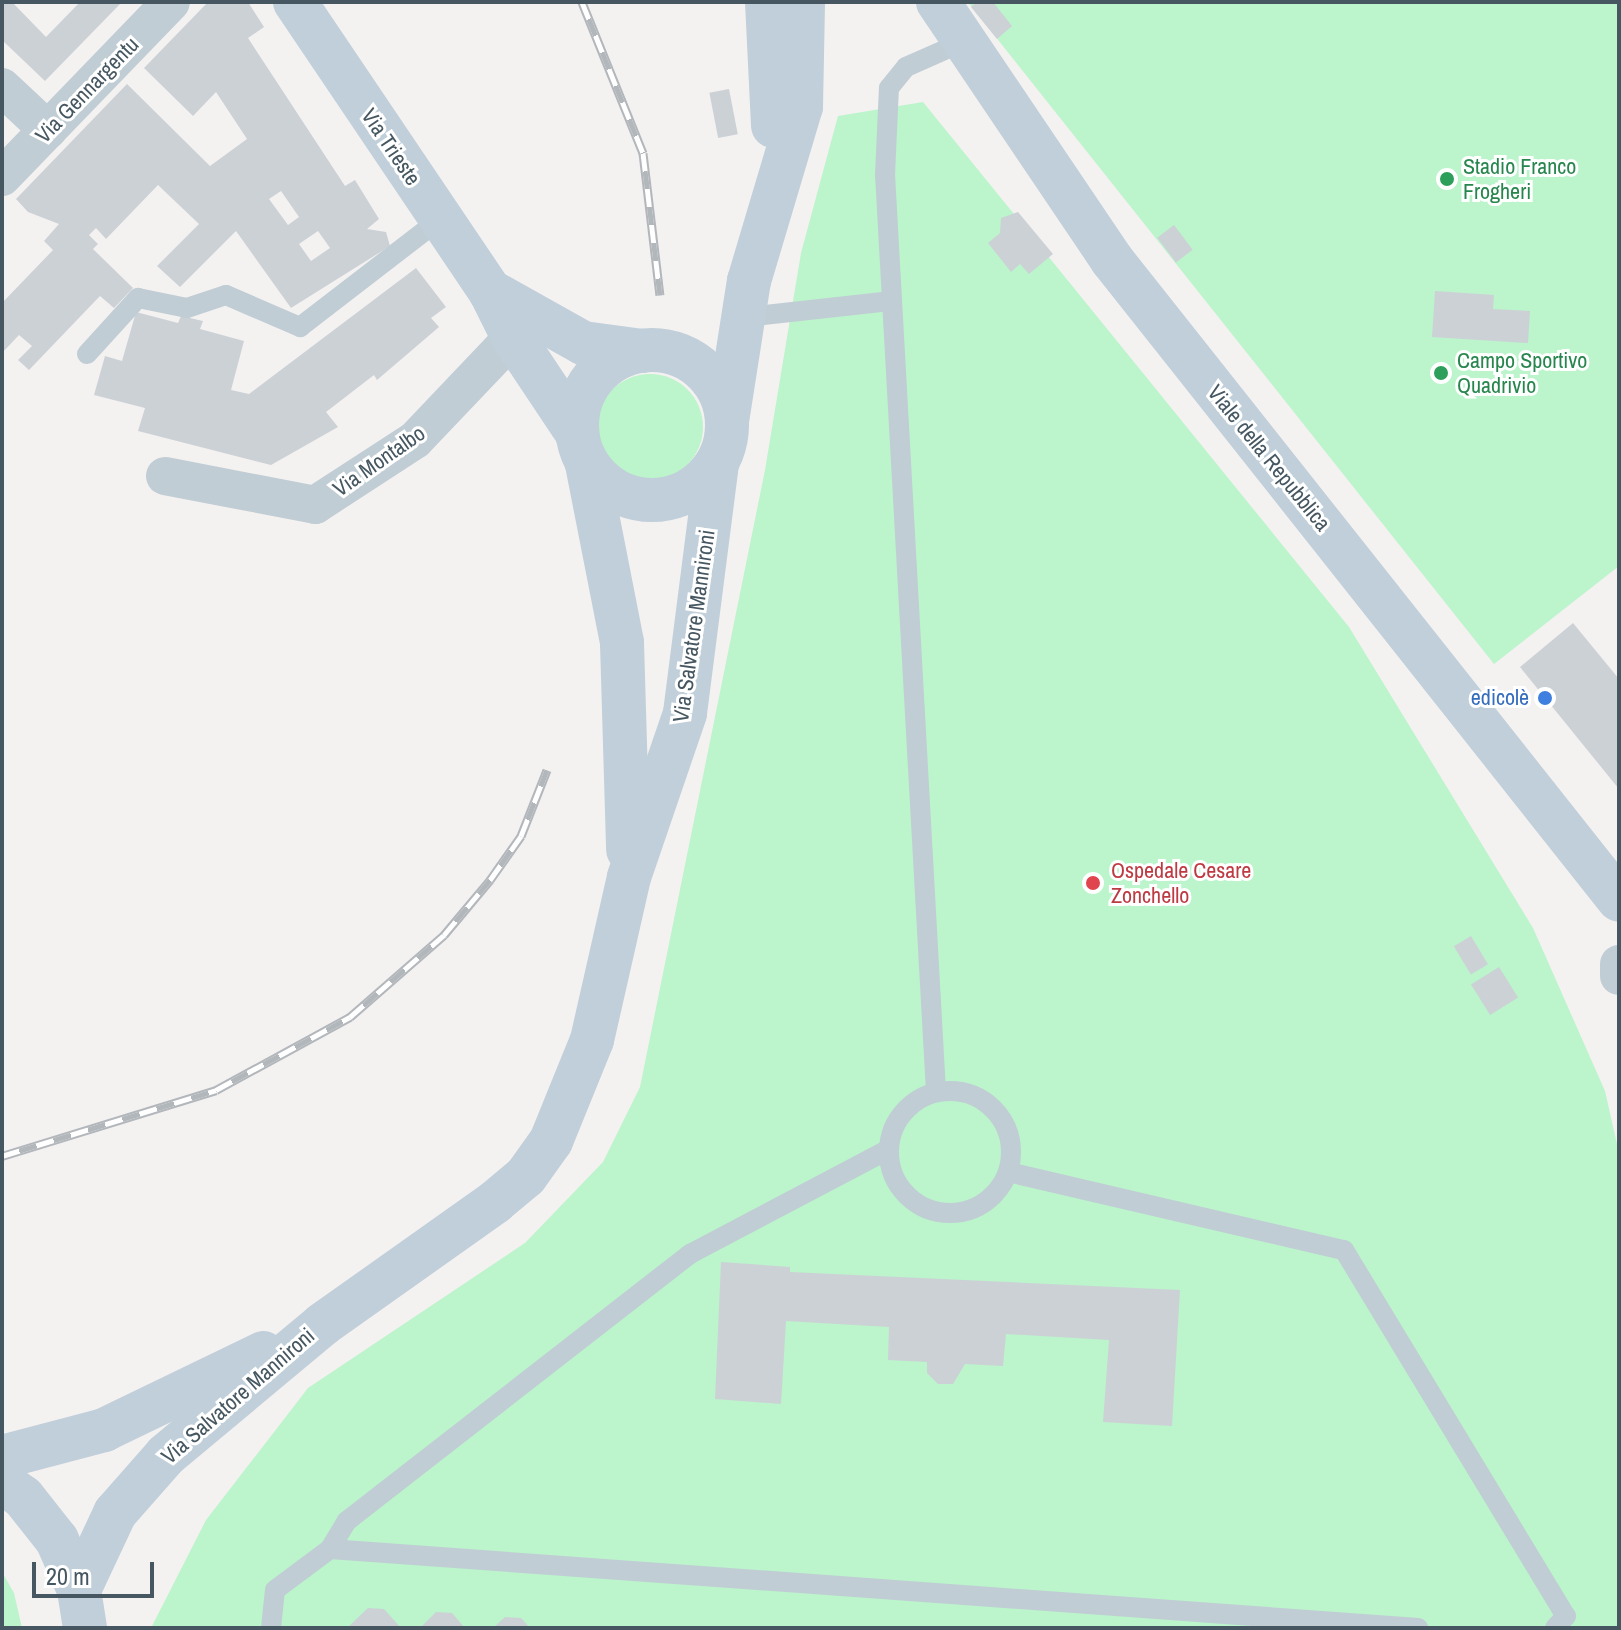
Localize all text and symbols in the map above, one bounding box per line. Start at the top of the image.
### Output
street label: Via Gennargentu [30,32,144,148]
street label: Via Trieste [356,103,426,191]
place label: Stadio Franco Frogheri [1463,153,1576,204]
marker: Stadio Franco Frogheri [1438,170,1456,188]
place label: Campo Sportivo Quadrivio [1457,347,1587,398]
marker: Campo Sportivo Quadrivio [1432,364,1450,382]
street label: Viale della Repubblica [1202,380,1336,536]
street label: Via Montalbo [328,420,430,502]
street label: Via Salvatore Mannironi [667,528,721,724]
place label: edicolè [1471,685,1529,711]
marker: edicolè [1536,689,1554,707]
place label: Ospedale Cesare Zonchello [1111,857,1251,908]
marker: Ospedale Cesare Zonchello [1082,872,1104,894]
street label: Via Salvatore Mannironi [156,1322,320,1470]
scale bar [36,1546,158,1596]
text: 20 m [46,1560,90,1592]

